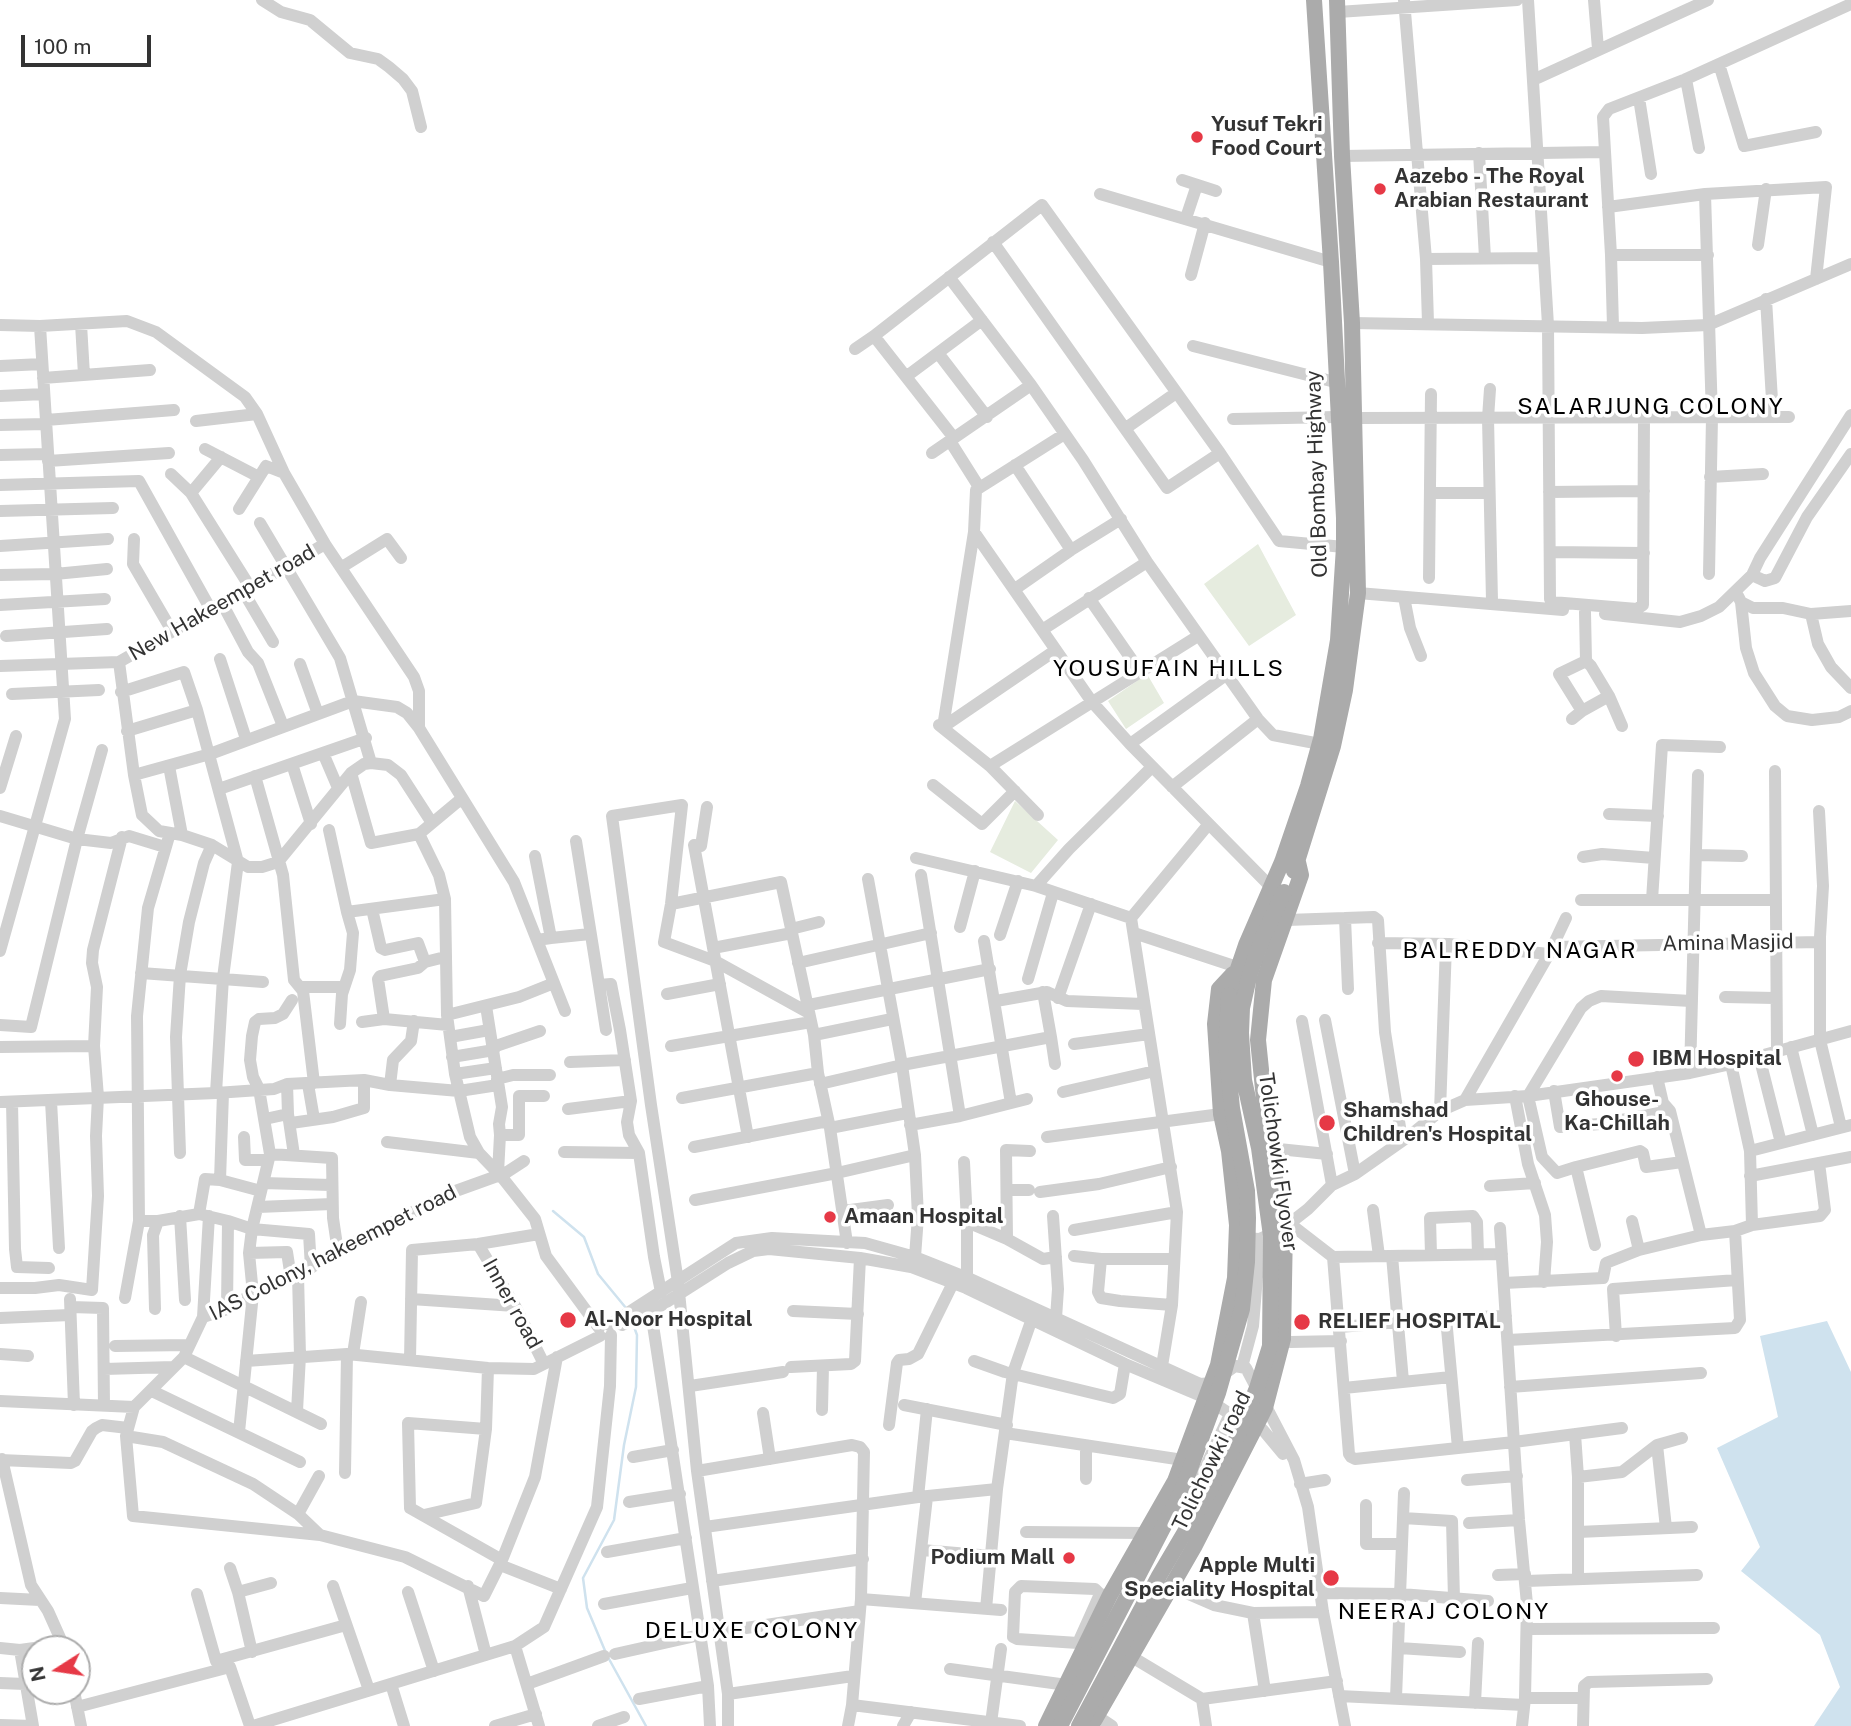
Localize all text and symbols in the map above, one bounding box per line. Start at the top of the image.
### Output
scale bar [24,21,154,65]
text: 100 m [34,34,91,59]
place label: Yusuf Tekri Food Court [1211,112,1323,162]
marker: Yusuf Tekri Food Court [1189,129,1205,145]
place label: Aazebo - The Royal Arabian Restaurant [1394,164,1589,214]
marker: Aazebo - The Royal Arabian Restaurant [1372,181,1388,197]
street label: Old Bombay Highway [1301,370,1333,578]
district label: SALARJUNG COLONY [1519,393,1783,421]
street label: New Hakeempet road [124,539,320,667]
district label: YOUSUFAIN HILLS [1055,655,1283,683]
street label: Amina Masjid [1662,929,1794,957]
district label: BALREDDY NAGAR [1404,937,1636,965]
place label: IBM Hospital [1652,1046,1782,1072]
marker: IBM Hospital [1626,1049,1646,1069]
marker: Ghouse- Ka-Chillah [1609,1068,1625,1084]
street label: Tolichowki Flyover [1253,1071,1303,1253]
place label: Ghouse- Ka-Chillah [1564,1087,1670,1137]
place label: Shamshad Children's Hospital [1343,1098,1532,1148]
marker: Shamshad Children's Hospital [1317,1113,1337,1133]
street label: IAS Colony, hakeempet road [205,1180,461,1326]
place label: Amaan Hospital [844,1204,1004,1230]
marker: Amaan Hospital [822,1209,838,1225]
street label: Inner road [477,1254,547,1354]
place label: Al-Noor Hospital [584,1307,753,1333]
place label: RELIEF HOSPITAL [1318,1309,1501,1335]
marker: Al-Noor Hospital [558,1310,578,1330]
marker: RELIEF HOSPITAL [1292,1312,1312,1332]
street label: Tolichowki road [1167,1387,1257,1535]
place label: Podium Mall [930,1545,1055,1571]
marker: Podium Mall [1061,1550,1077,1566]
place label: Apple Multi Speciality Hospital [1124,1553,1315,1603]
marker: Apple Multi Speciality Hospital [1321,1568,1341,1588]
district label: NEERAJ COLONY [1339,1598,1549,1626]
district label: DELUXE COLONY [646,1617,858,1645]
north arrow [21,1635,91,1705]
text: N [25,1664,50,1684]

